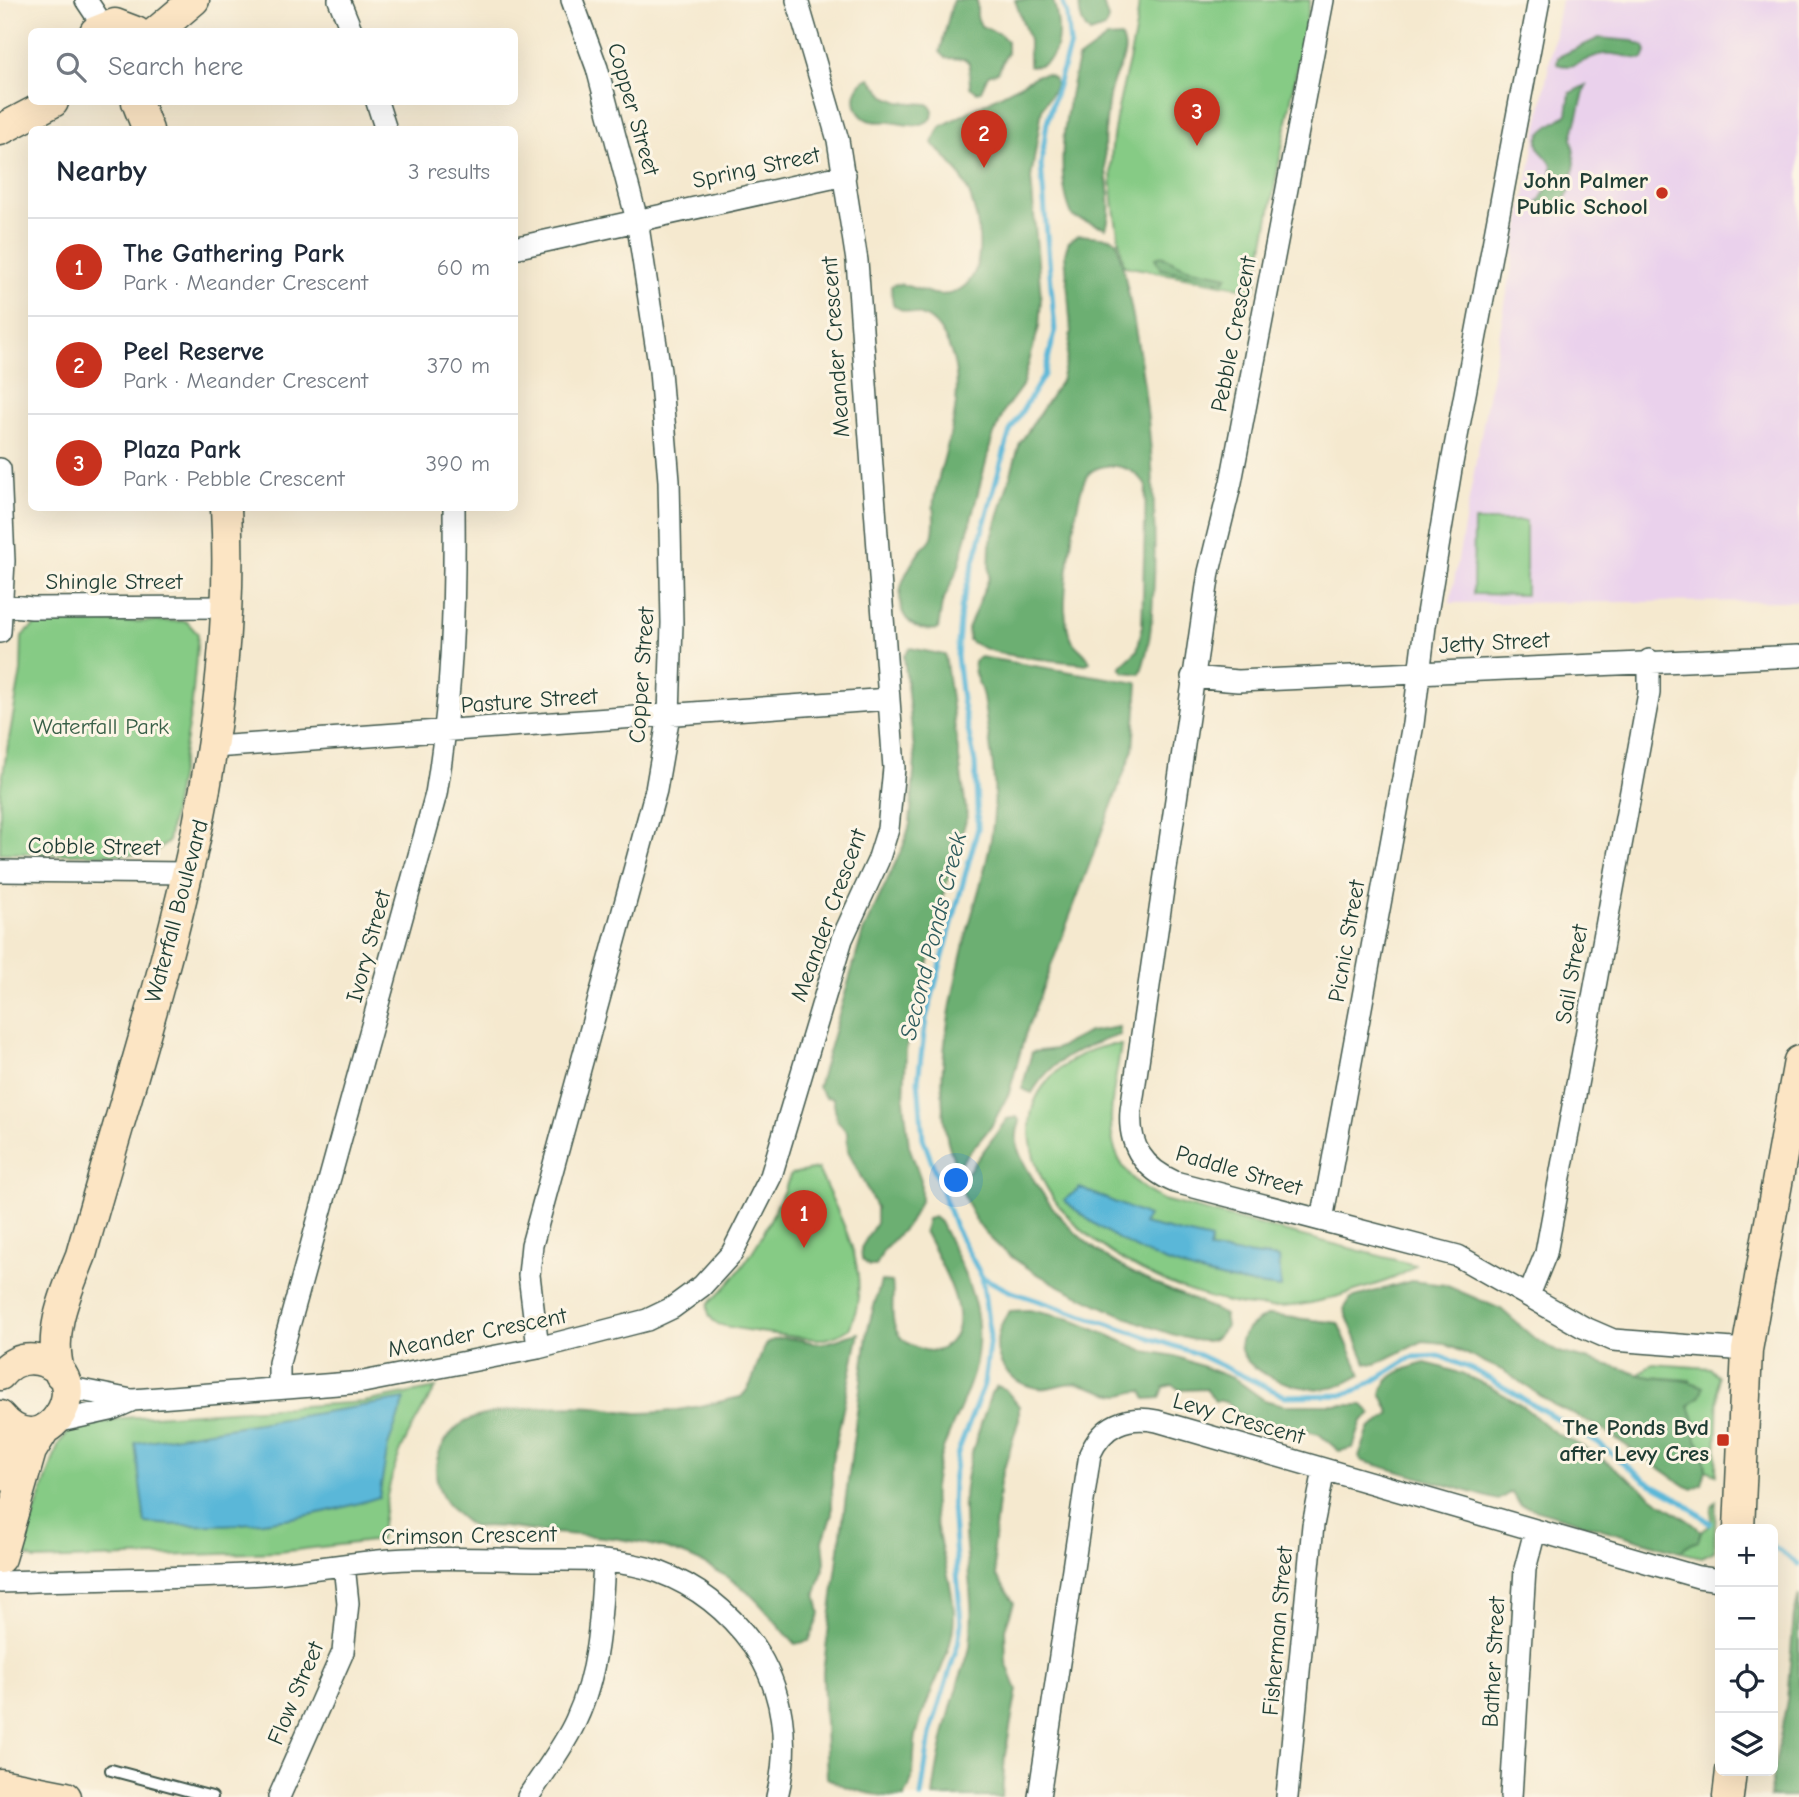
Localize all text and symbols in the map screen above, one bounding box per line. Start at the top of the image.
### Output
search box [28,28,518,105]
street label: Copper Street [602,40,666,180]
icon: search [52,48,90,86]
text: Search here [108,52,243,82]
pin: 3 [1174,88,1220,146]
pin: 2 [961,110,1007,168]
street label: Spring Street [690,141,824,194]
text: Nearby [56,154,147,189]
text: 3 results [408,158,490,185]
place label: John Palmer Public School [1517,167,1649,220]
marker: John Palmer Public School [1654,185,1670,201]
text: The Gathering Park [123,239,344,269]
street label: Pebble Crescent [1205,253,1262,414]
text: 1 [74,254,84,281]
text: 60 m [437,254,490,281]
street label: Meander Crescent [816,254,855,439]
text: Park · Meander Crescent [123,269,368,296]
text: Peel Reserve [123,337,264,367]
text: 2 [73,352,85,379]
text: 370 m [427,352,490,379]
text: Park · Meander Crescent [123,367,368,394]
text: Plaza Park [123,435,241,465]
text: 3 [73,450,85,477]
text: 390 m [425,450,490,477]
text: Park · Pebble Crescent [123,465,345,492]
street label: Shingle Street [46,568,184,595]
street label: Copper Street [623,605,660,744]
street label: Jetty Street [1438,626,1551,659]
street label: Pasture Street [460,682,600,719]
park label: Waterfall Park [33,713,169,740]
street label: Waterfall Boulevard [139,816,214,1006]
street label: Meander Crescent [785,824,873,1005]
water label: Second Ponds Creek [894,829,972,1043]
street label: Cobble Street [27,832,162,861]
street label: Picnic Street [1322,877,1371,1004]
street label: Ivory Street [341,886,397,1005]
street label: Sail Street [1550,921,1594,1026]
street label: Paddle Street [1173,1140,1306,1202]
your location [939,1163,973,1197]
pin: 1 [781,1190,827,1248]
street label: Meander Crescent [385,1302,570,1363]
street label: Levy Crescent [1170,1387,1309,1451]
place label: The Ponds Bvd after Levy Cres [1559,1414,1709,1467]
marker: The Ponds Bvd after Levy Cres [1715,1432,1731,1448]
street label: Crimson Crescent [381,1520,558,1551]
map controls [1715,1524,1778,1776]
button: + [1715,1524,1778,1587]
street label: Fisherman Street [1257,1544,1298,1717]
button: − [1715,1587,1778,1650]
street label: Bather Street [1477,1595,1510,1728]
street label: Flow Street [262,1636,330,1749]
button: locate [1715,1650,1778,1713]
button: layers [1715,1713,1778,1776]

